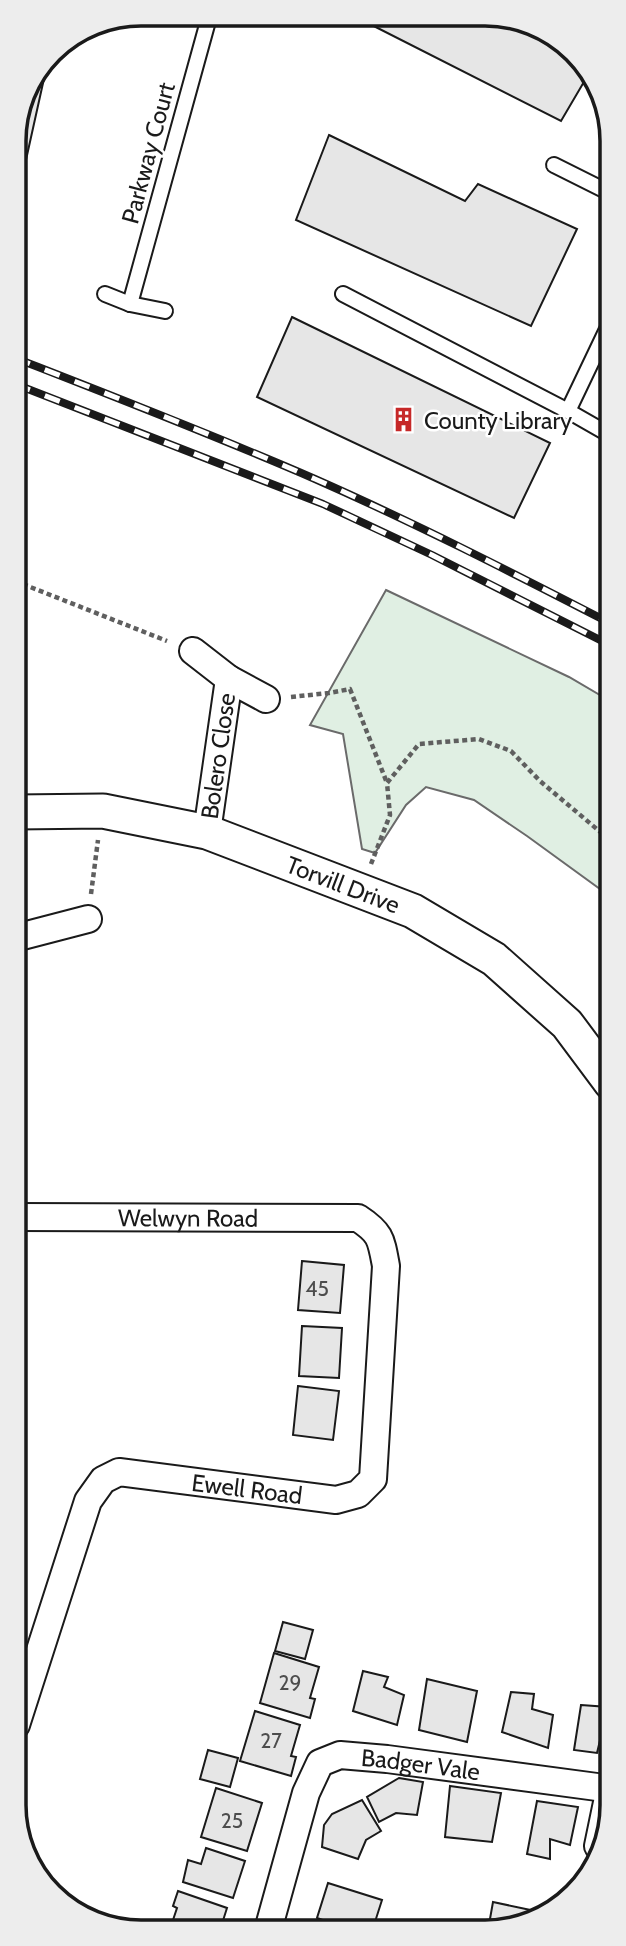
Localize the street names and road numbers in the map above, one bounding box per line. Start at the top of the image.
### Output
street label: Parkway Court [115,79,181,227]
street label: Bolero Close [195,691,241,821]
street label: Torvill Drive [282,849,404,919]
street label: Welwyn Road [118,1203,258,1232]
street label: Ewell Road [190,1468,304,1510]
street label: Badger Vale [360,1742,482,1786]

